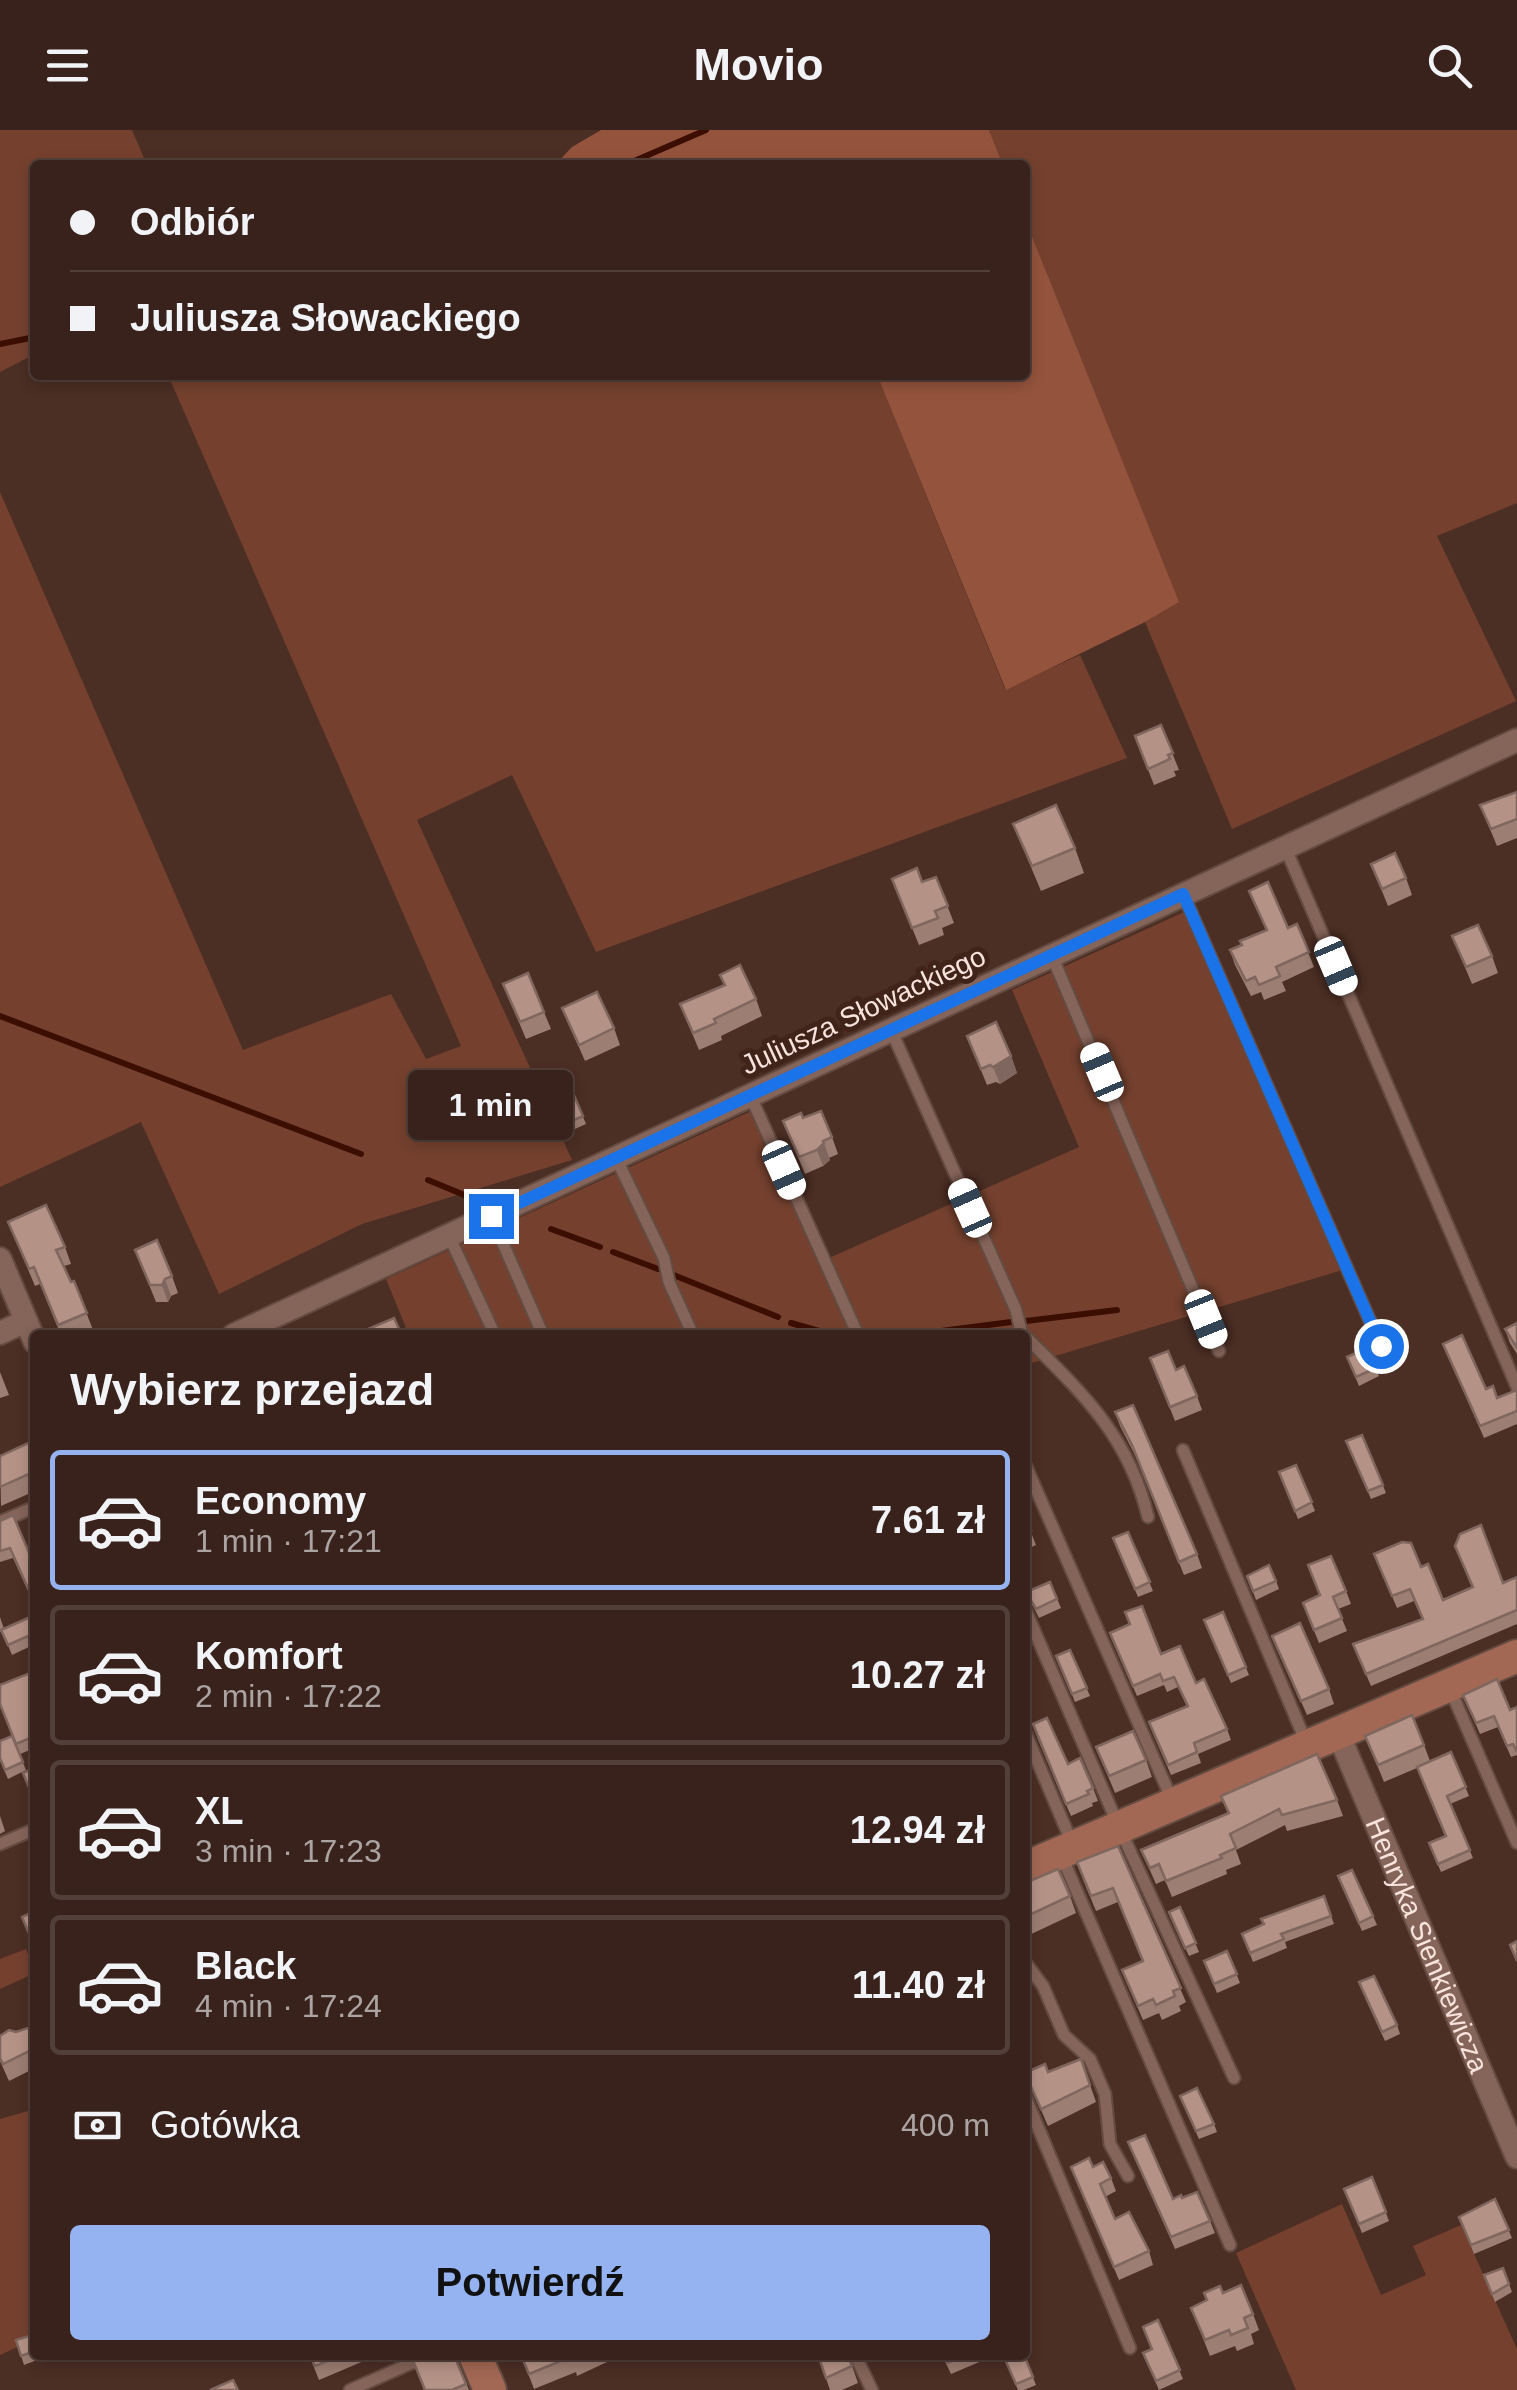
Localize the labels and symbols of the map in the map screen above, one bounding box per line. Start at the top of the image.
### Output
car [1310,933,1362,999]
street label: Juliusza Słowackiego [736,940,990,1081]
car [1076,1039,1128,1105]
callout: 1 min [408,1071,574,1141]
car [758,1136,810,1204]
car [944,1174,996,1242]
route end [469,1194,514,1239]
car [1181,1286,1231,1352]
route start [1359,1324,1404,1369]
street label: Henryka Sienkiewicza [1359,1813,1495,2078]

